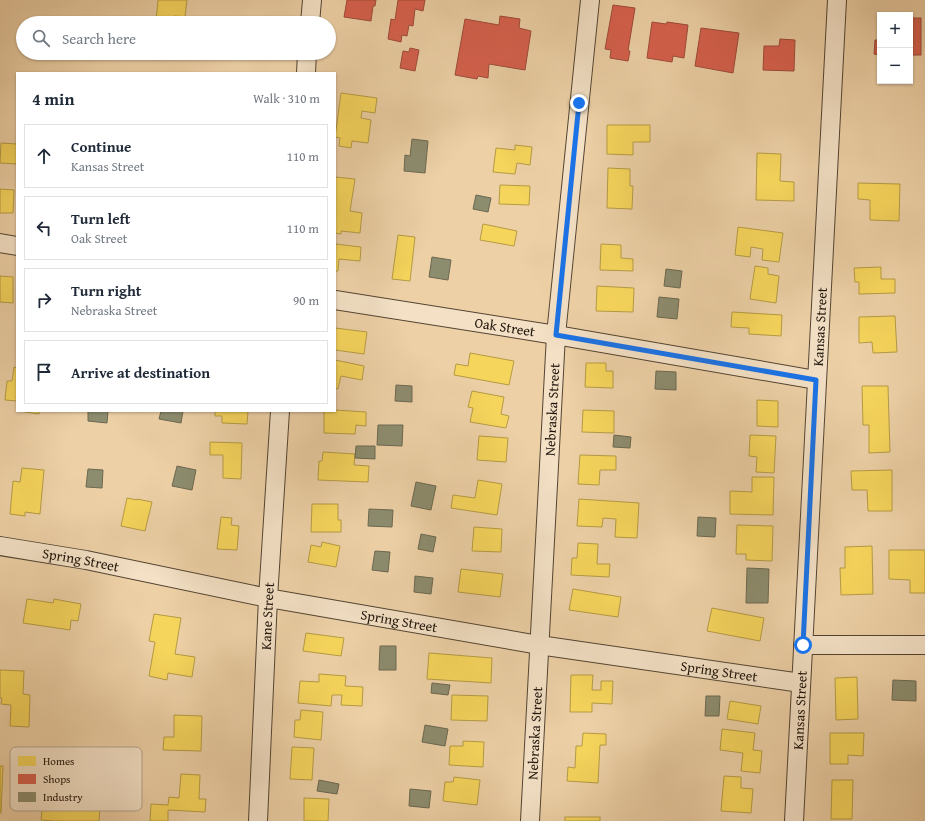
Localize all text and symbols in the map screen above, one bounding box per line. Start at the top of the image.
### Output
map controls [877,12,913,84]
button: + [877,12,913,48]
search box [16,16,336,60]
icon: search [30,27,52,49]
text: Search here [62,28,136,49]
button: − [877,48,913,84]
text: 4 min [32,86,74,111]
text: Walk · 310 m [253,89,320,108]
route end [570,94,588,112]
text: Continue [71,136,132,157]
icon: ahead [33,145,55,167]
text: 110 m [287,147,319,166]
text: Kansas Street [71,157,144,176]
text: Turn left [71,208,130,229]
icon: left [33,217,55,239]
text: 110 m [287,219,319,238]
text: Oak Street [71,229,127,248]
text: Turn right [71,280,142,301]
street label: Kansas Street [808,287,832,367]
icon: right [33,289,55,311]
text: 90 m [293,291,319,310]
text: Nebraska Street [71,301,157,320]
street label: Oak Street [473,312,537,342]
icon: arrive [33,361,55,383]
text: Arrive at destination [71,362,210,383]
street label: Nebraska Street [540,363,564,457]
street label: Spring Street [41,543,121,577]
street label: Kane Street [256,582,279,651]
street label: Spring Street [359,604,439,637]
route start [794,636,812,654]
street label: Spring Street [679,656,759,687]
street label: Kansas Street [788,670,812,750]
street label: Nebraska Street [522,686,547,780]
legend [10,747,142,811]
text: Homes [43,753,74,769]
text: Shops [43,771,70,787]
text: Industry [43,789,83,805]

